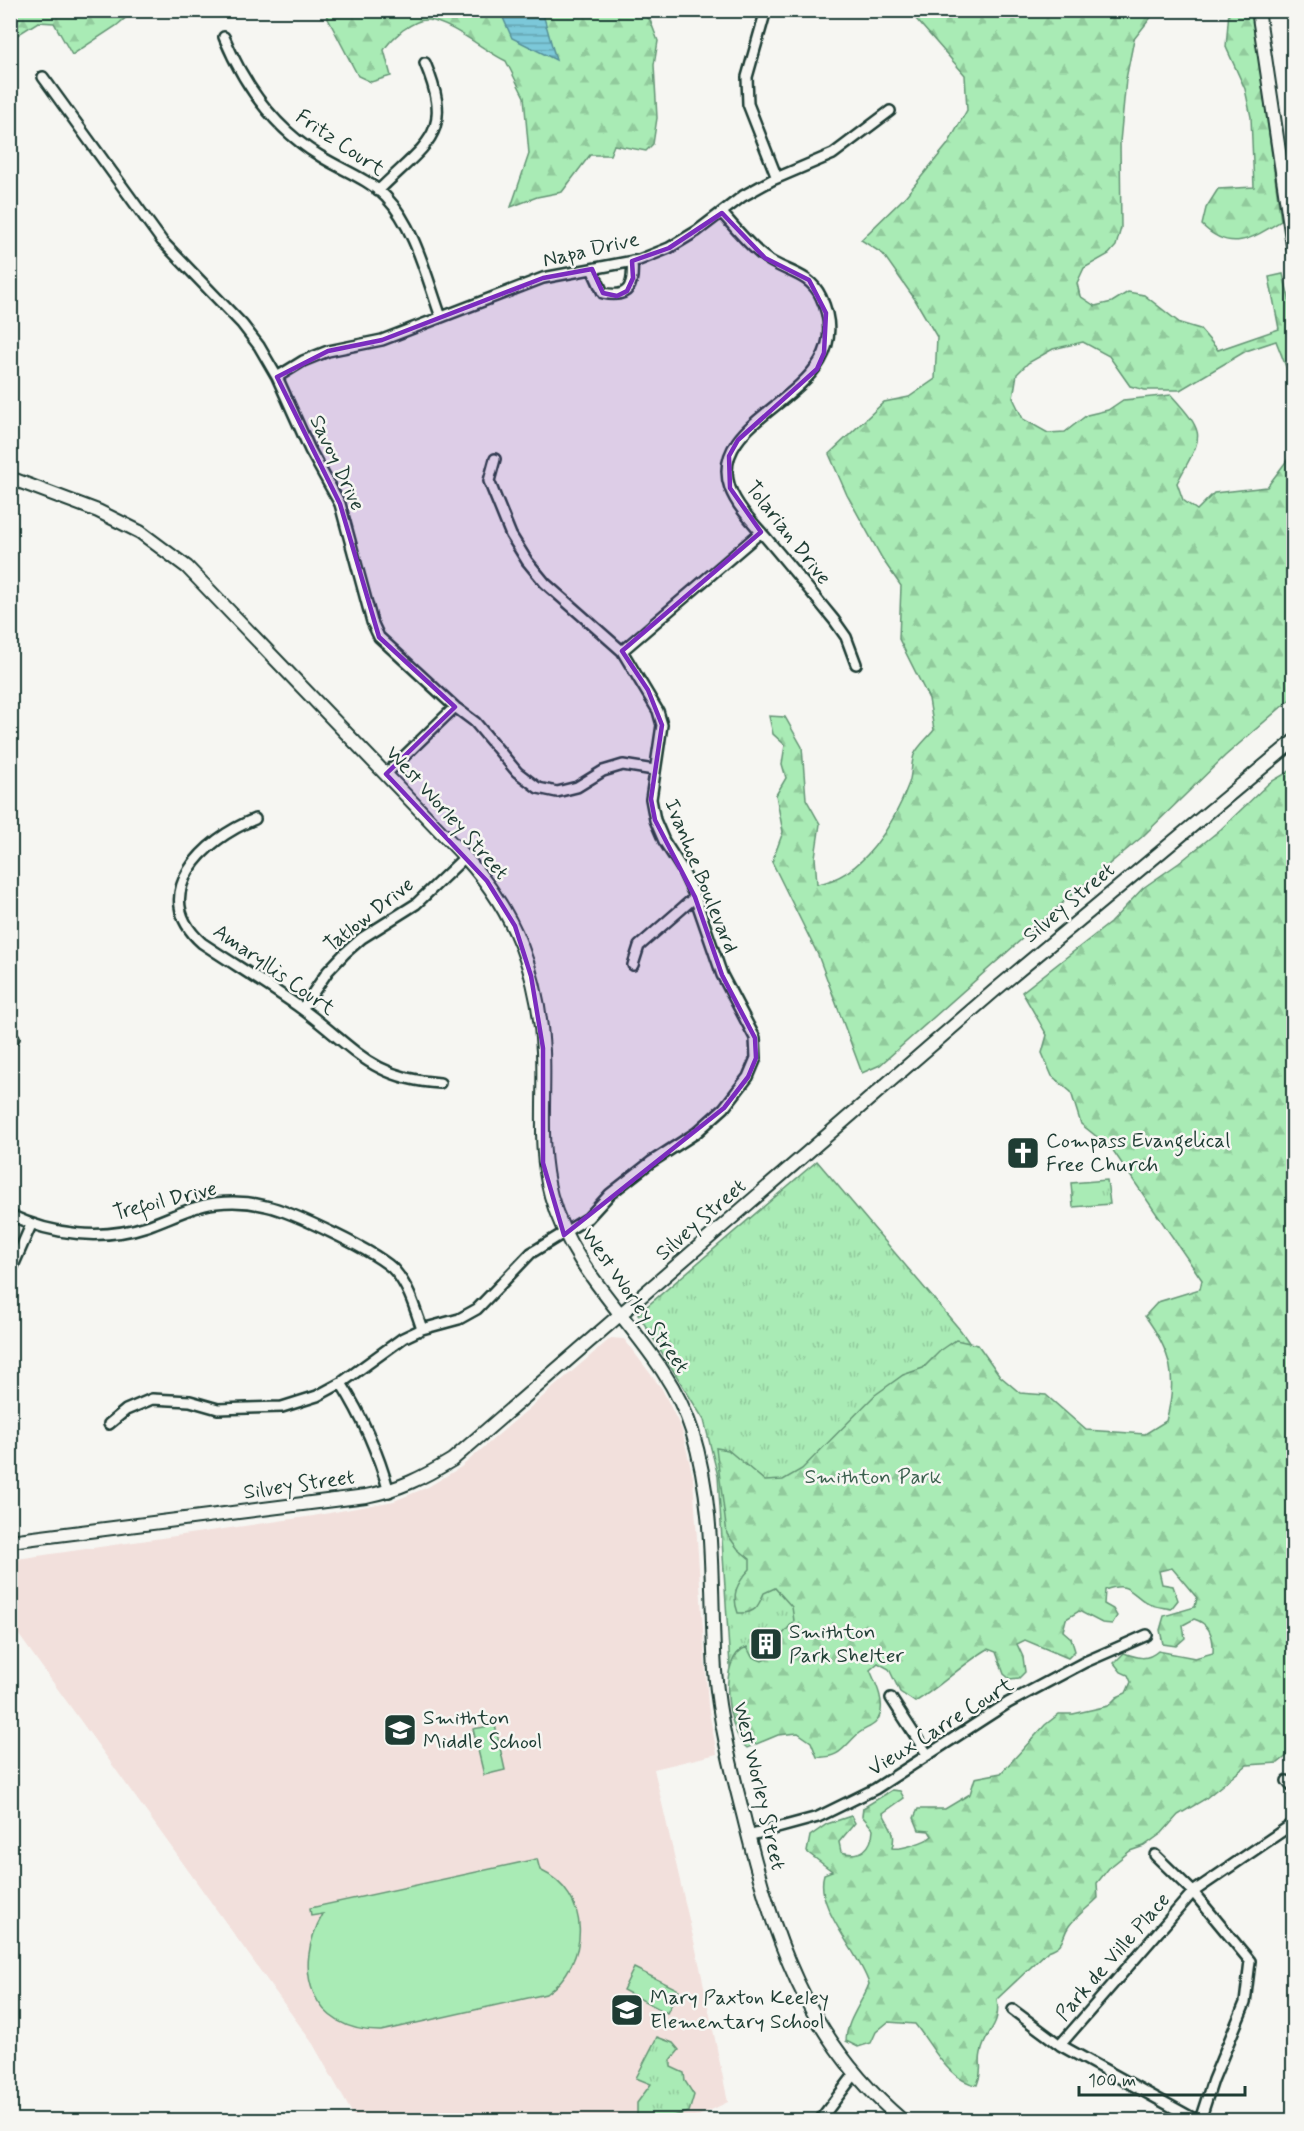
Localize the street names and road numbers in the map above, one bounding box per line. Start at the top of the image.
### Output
street label: Fritz Court [290,103,391,183]
street label: Napa Drive [540,225,642,275]
street label: Savoy Drive [303,411,371,515]
street label: Tolarian Drive [739,475,837,591]
street label: West Worley Street [379,740,515,886]
street label: Ivanhoe Boulevard [657,795,745,957]
street label: Silvey Street [1017,856,1121,950]
street label: Tatlow Drive [318,871,420,959]
street label: Amaryllis Court [207,918,341,1023]
street label: Silvey Street [650,1173,752,1267]
street label: Trefoil Drive [110,1175,220,1229]
street label: West Worley Street [574,1223,696,1380]
street label: Silvey Street [242,1463,356,1507]
street label: Vieux Carre Court [863,1671,1020,1783]
street label: West Worley Street [726,1699,792,1873]
street label: Park de Ville Place [1049,1887,1177,2027]

